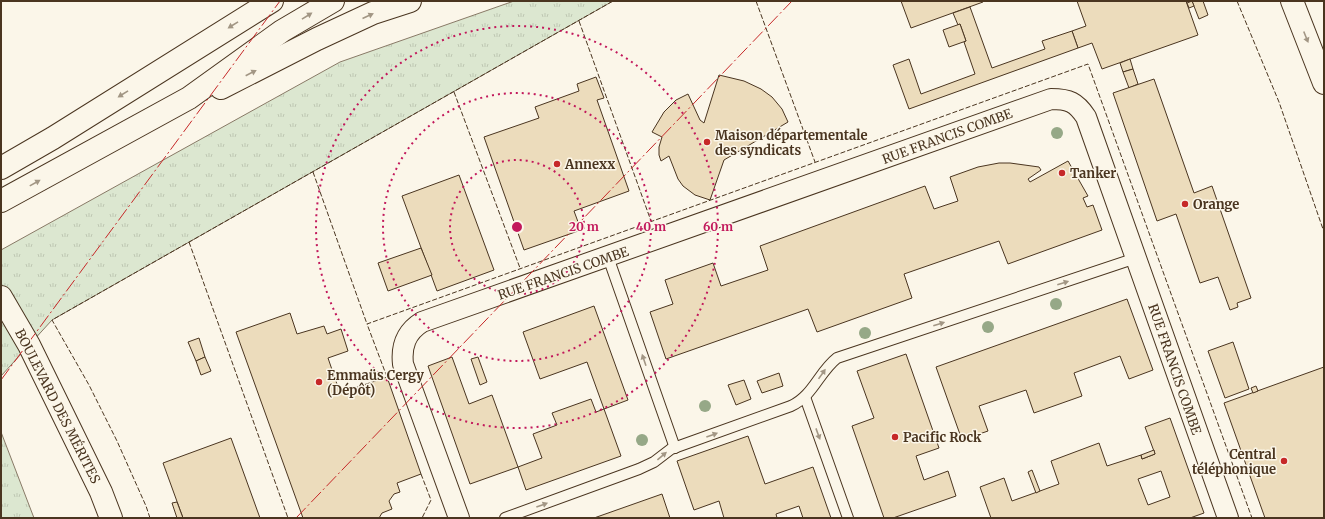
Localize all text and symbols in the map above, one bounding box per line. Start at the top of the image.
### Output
one-way arrow [301,12,313,19]
one-way arrow [362,13,373,19]
one-way arrow [228,21,238,29]
one-way arrow [1303,32,1309,44]
one-way arrow [245,70,257,76]
one-way arrow [117,91,129,98]
street label: RUE FRANCIS COMBE [880,105,1015,168]
place label: Maison départementale des syndicats [715,127,867,159]
marker: Maison départementale des syndicats [702,137,712,147]
place label: Annexx [564,156,615,173]
marker: Annexx [552,159,562,169]
place label: Tanker [1070,165,1116,182]
marker: Tanker [1057,168,1067,178]
one-way arrow [29,179,41,186]
place label: Orange [1193,196,1239,213]
marker: Orange [1180,199,1190,209]
text: 20 m [569,219,599,234]
text: 40 m [636,219,666,234]
text: 60 m [703,219,733,234]
centre of rings [510,220,524,234]
street label: RUE FRANCIS COMBE [495,243,632,304]
one-way arrow [1057,280,1069,286]
street label: RUE FRANCIS COMBE [1144,301,1205,438]
one-way arrow [934,320,946,326]
street label: BOULEVARD DES MÉRITES [11,326,105,487]
one-way arrow [641,354,647,366]
place label: Emmaüs Cergy (Dépôt) [327,367,424,399]
one-way arrow [818,369,826,379]
marker: Emmaüs Cergy (Dépôt) [314,377,324,387]
one-way arrow [815,429,821,441]
place label: Pacific Rock [903,429,982,446]
one-way arrow [706,431,718,437]
marker: Pacific Rock [890,432,900,442]
place label: Central téléphonique [1192,446,1276,478]
one-way arrow [656,452,667,461]
marker: Central téléphonique [1279,456,1289,466]
one-way arrow [536,501,548,507]

